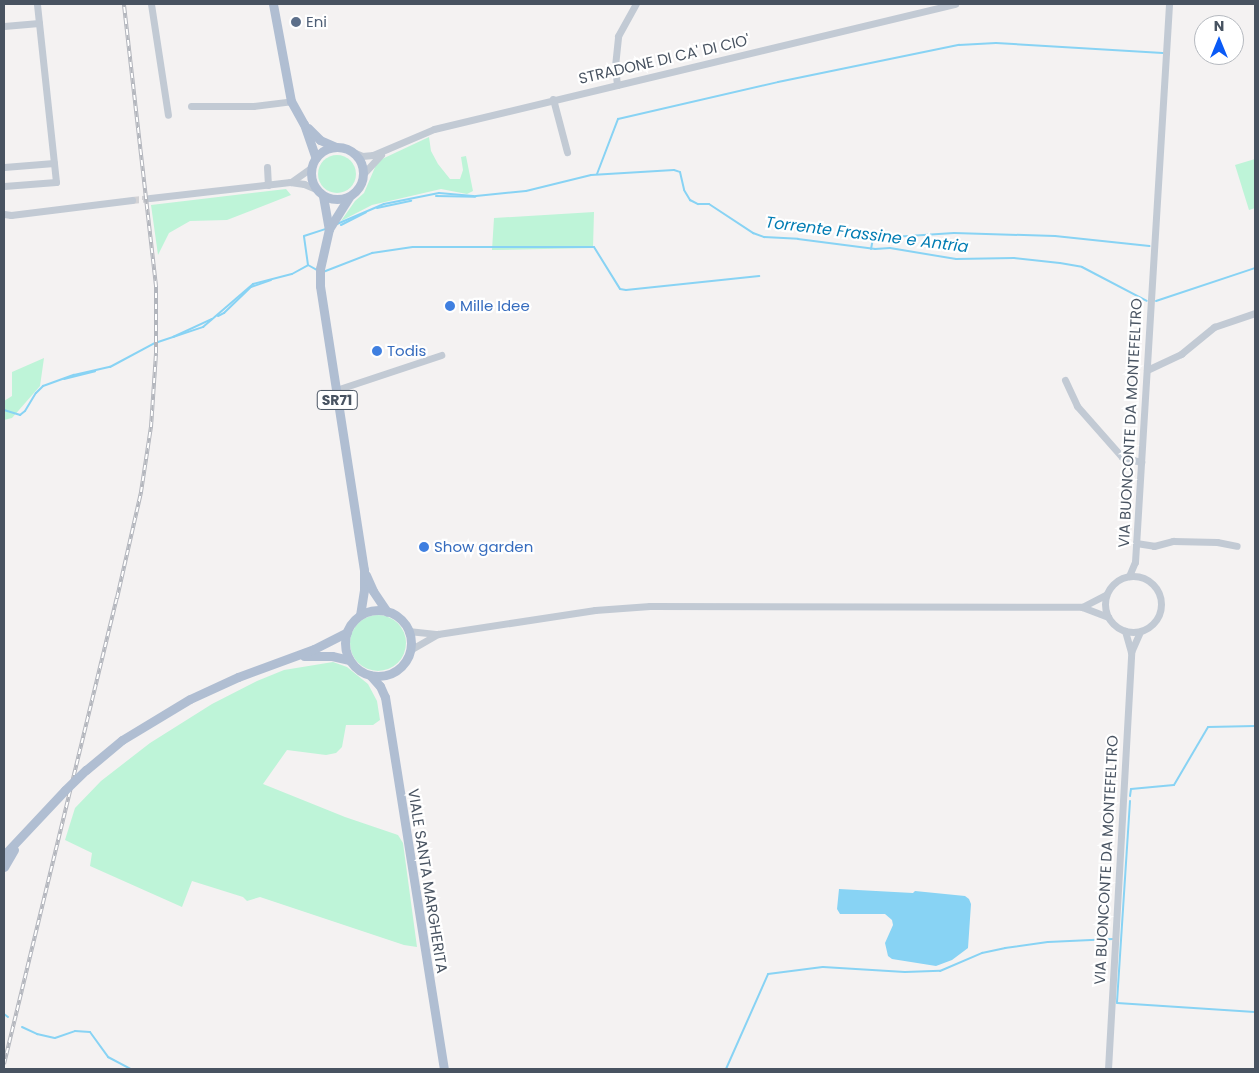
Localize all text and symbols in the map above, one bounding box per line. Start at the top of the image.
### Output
place label: Eni [306,13,327,31]
north arrow [1194,15,1244,65]
marker: Eni [290,16,302,28]
text: N [1214,16,1224,36]
street label: STRADONE DI CA' DI CIO' [577,31,751,87]
water label: Torrente Frassine e Antria [765,213,969,257]
place label: Mille Idee [460,297,530,315]
street label: VIA BUONCONTE DA MONTEFELTRO [1114,298,1146,548]
marker: Mille Idee [444,300,456,312]
place label: Todis [387,342,426,360]
marker: Todis [371,345,383,357]
road number: SR71 [316,388,358,412]
place label: Show garden [434,538,533,556]
marker: Show garden [418,541,430,553]
street label: VIA BUONCONTE DA MONTEFELTRO [1090,735,1122,985]
street label: VIALE SANTA MARGHERITA [405,787,451,975]

